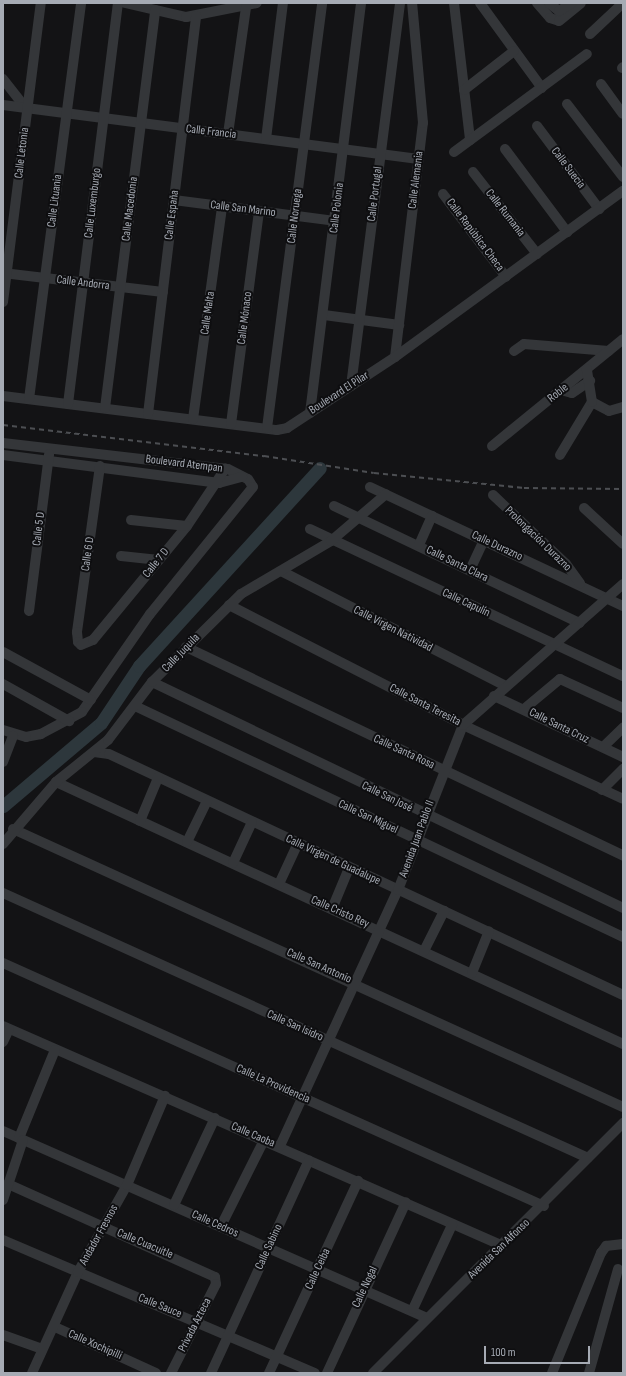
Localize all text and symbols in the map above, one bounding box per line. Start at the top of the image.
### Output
street label: Calle Francia [185,122,237,142]
street label: Calle Letonia [12,127,32,179]
street label: Calle Suecia [548,144,588,192]
street label: Calle Alemania [405,150,427,210]
street label: Calle Portugal [364,166,386,222]
street label: Calle Luxemburgo [82,167,104,239]
street label: Calle Lituania [45,174,65,228]
street label: Calle Macedonia [119,176,141,242]
street label: Calle Polonia [327,182,347,234]
street label: Calle Rumania [482,186,528,240]
street label: Calle Noruega [284,188,306,244]
street label: Calle España [162,189,182,241]
street label: Calle República Checa [443,196,507,274]
street label: Calle San Marino [209,198,277,220]
street label: Calle Andorra [56,273,110,293]
street label: Calle Malta [198,290,218,336]
street label: Calle Mónaco [235,291,255,345]
street label: Boulevard El Pilar [306,368,372,418]
street label: Roble [545,380,571,406]
street label: Boulevard Atempan [145,452,223,476]
street label: Prolongación Durazno [502,504,574,574]
street label: Calle 5 D [30,511,48,547]
street label: Calle Durazno [469,528,525,564]
street label: Calle 6 D [78,536,98,572]
street label: Calle Santa Clara [424,543,490,585]
street label: Calle 7 D [140,545,172,581]
street label: Calle Capulín [440,586,492,620]
street label: Calle Virgen Natividad [351,603,435,655]
street label: Calle Juquila [159,631,203,675]
street label: Calle Santa Teresita [387,681,463,729]
street label: Calle Santa Cruz [527,705,591,747]
street label: Calle Santa Rosa [371,732,437,772]
street label: Calle San José [359,779,415,815]
street label: Calle San Miguel [336,797,400,837]
street label: Avenida Juan Pablo II [396,799,438,879]
street label: Calle Virgen de Guadalupe [283,832,383,888]
street label: Calle Cristo Rey [309,893,371,931]
street label: Calle San Antonio [284,945,354,987]
street label: Calle San Isidro [264,1007,326,1045]
street label: Calle La Providencia [234,1061,312,1107]
street label: Calle Caoba [229,1119,277,1151]
street label: Andador Fresnos [77,1202,121,1268]
street label: Calle Cedros [189,1207,241,1241]
street label: Avenida San Alfonso [465,1216,533,1282]
street label: Calle Sabino [252,1222,286,1272]
street label: Calle Cuacuitle [115,1226,175,1262]
street label: Calle Ceiba [302,1246,334,1292]
street label: Calle Nogal [349,1264,381,1310]
street label: Calle Sauce [136,1291,184,1321]
street label: Privada Azteca [175,1296,215,1354]
street label: Calle Xochipilli [66,1327,124,1363]
scale bar [486,1338,592,1364]
text: 100 m [491,1345,516,1360]

